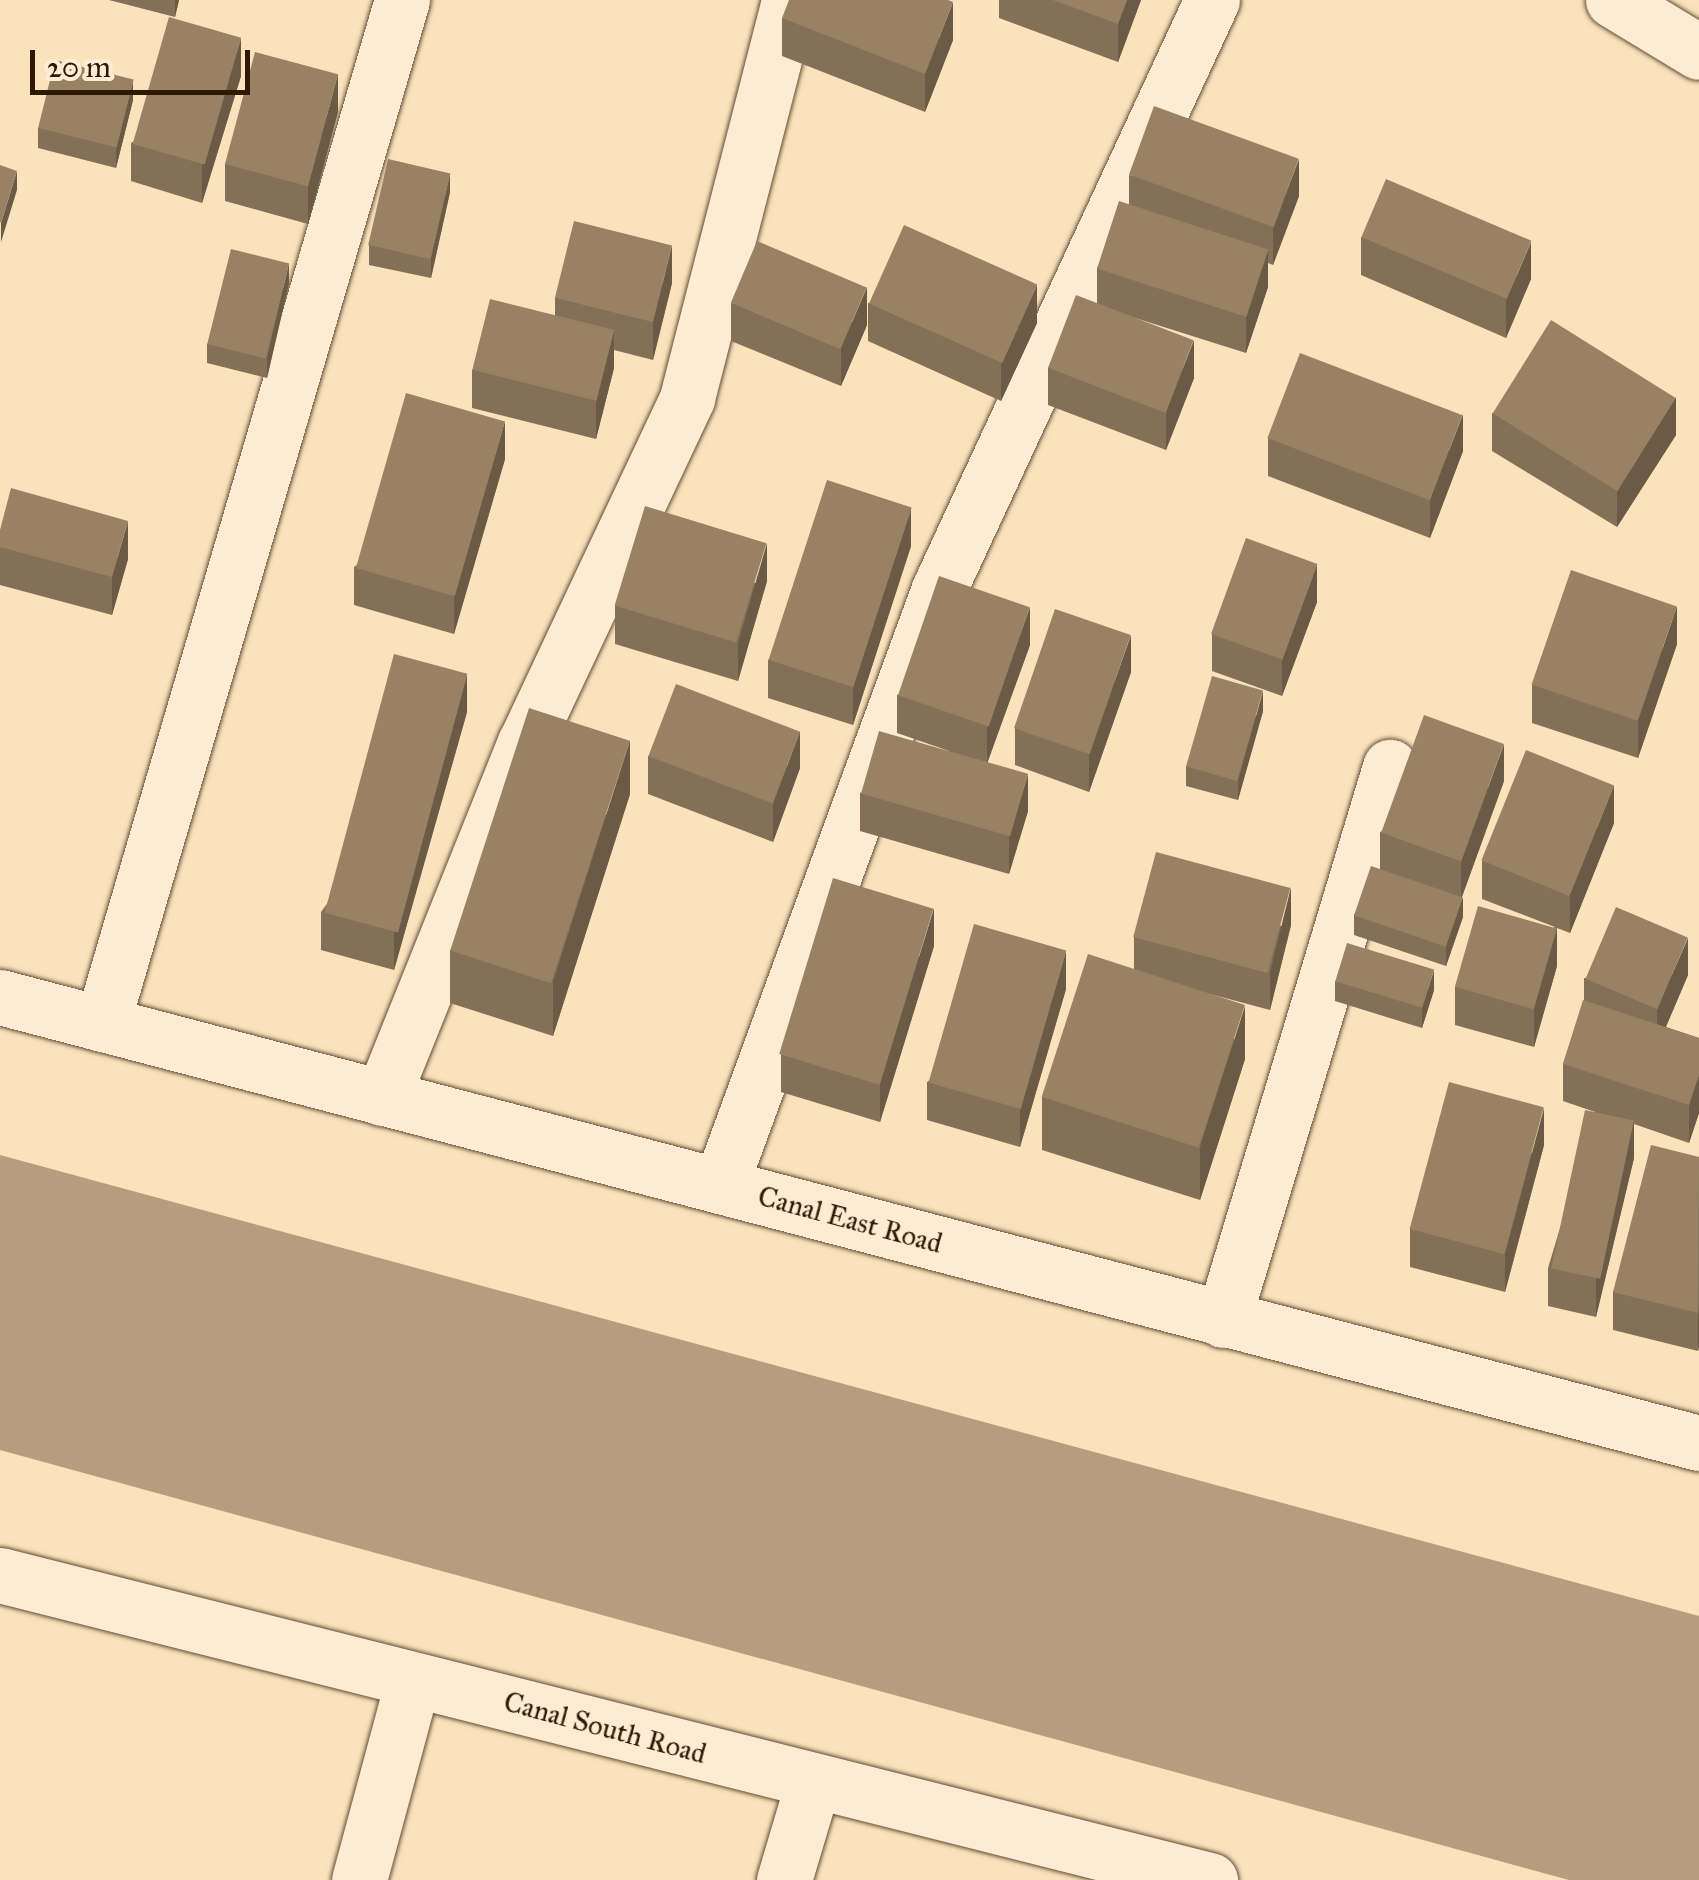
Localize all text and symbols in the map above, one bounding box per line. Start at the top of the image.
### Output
scale bar [35,30,255,92]
text: 20 m [47,49,111,85]
street label: Canal East Road [754,1179,946,1261]
street label: Canal South Road [500,1685,710,1771]

